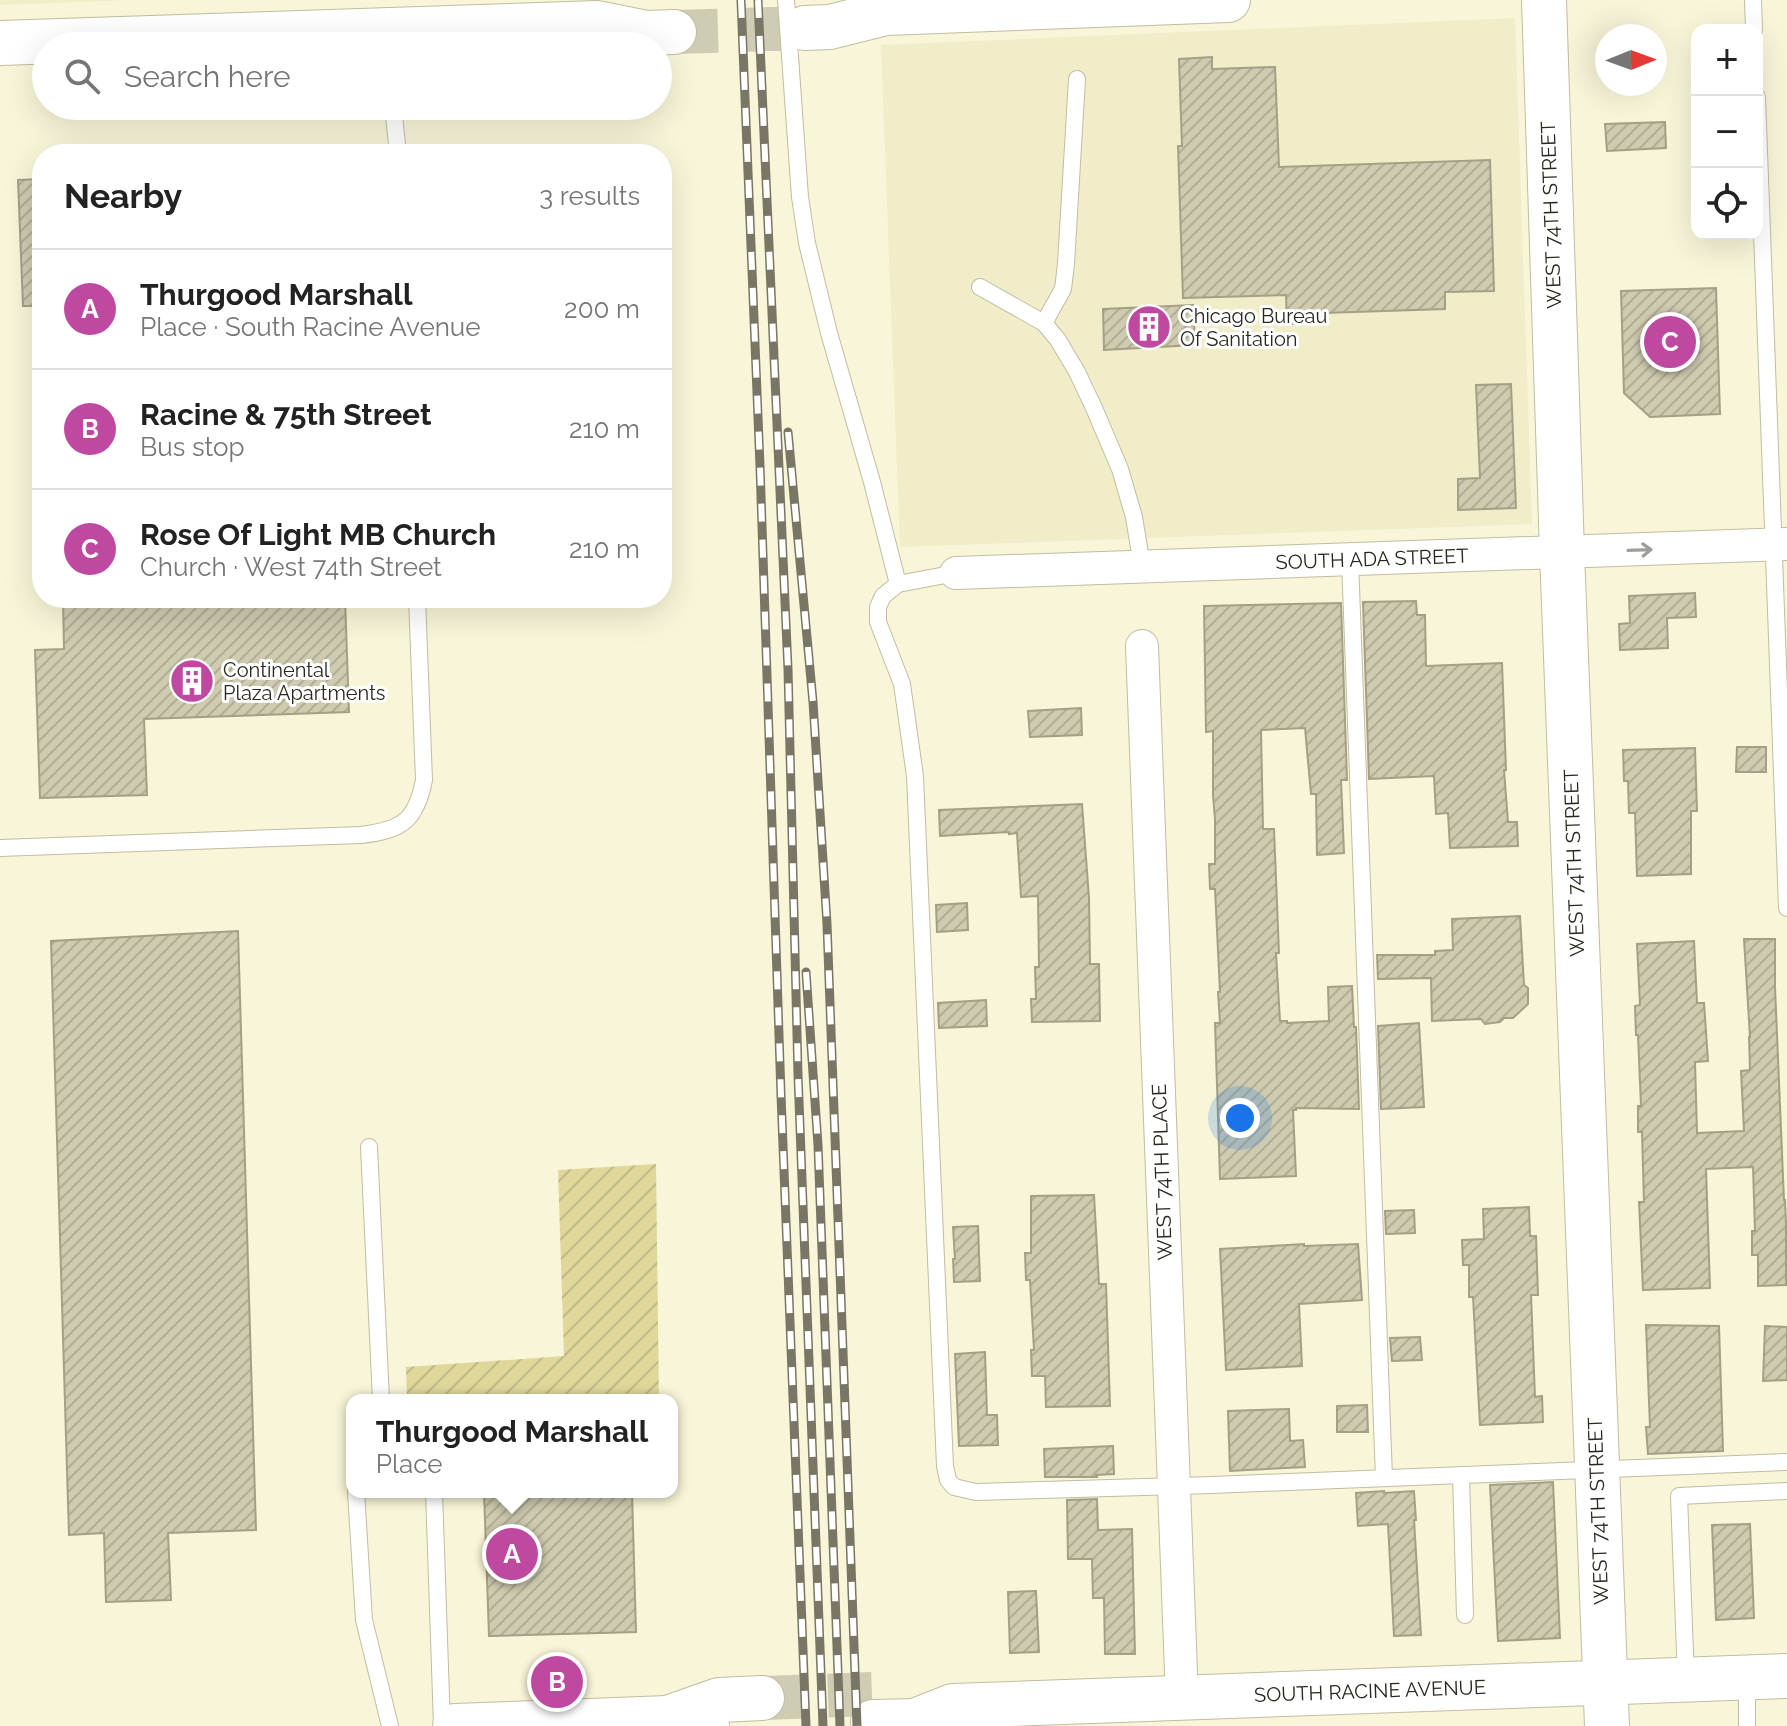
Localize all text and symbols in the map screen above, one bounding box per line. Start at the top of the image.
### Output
north arrow [1595,24,1667,96]
map controls [1691,24,1763,240]
button: + [1691,24,1763,96]
search box [32,32,672,120]
icon: search [60,54,104,98]
text: Search here [124,59,291,94]
button: − [1691,96,1763,168]
street label: WEST 74TH STREET [1536,121,1566,309]
button: locate [1691,168,1763,240]
text: Nearby [64,176,182,216]
text: 3 results [539,181,640,211]
text: Thurgood Marshall [140,277,412,312]
text: A [81,294,99,324]
text: 200 m [564,294,640,324]
building icon: Chicago Bureau Of Sanitation [1125,303,1173,351]
place label: Chicago Bureau Of Sanitation [1180,304,1327,351]
text: Place · South Racine Avenue [140,312,481,342]
pin: C [1644,312,1696,372]
text: Racine & 75th Street [140,397,431,432]
text: B [81,414,99,444]
text: 210 m [569,414,640,444]
text: Bus stop [140,432,245,462]
text: Rose Of Light MB Church [140,517,496,552]
text: C [81,534,99,564]
text: 210 m [569,534,640,564]
one-way arrow [1626,542,1653,557]
street label: SOUTH ADA STREET [1275,544,1469,574]
text: Church · West 74th Street [140,552,442,582]
building icon: Continental Plaza Apartments [168,657,216,705]
place label: Continental Plaza Apartments [223,658,386,705]
street label: WEST 74TH STREET [1559,769,1589,957]
street label: WEST 74TH PLACE [1147,1083,1177,1261]
your location [1220,1098,1260,1138]
popup [346,1394,678,1498]
text: Thurgood Marshall [376,1414,648,1449]
street label: WEST 74TH STREET [1583,1417,1613,1605]
text: Place [376,1449,443,1479]
pin: A [486,1524,538,1584]
pin: B [531,1652,583,1712]
street label: SOUTH RACINE AVENUE [1254,1675,1486,1707]

